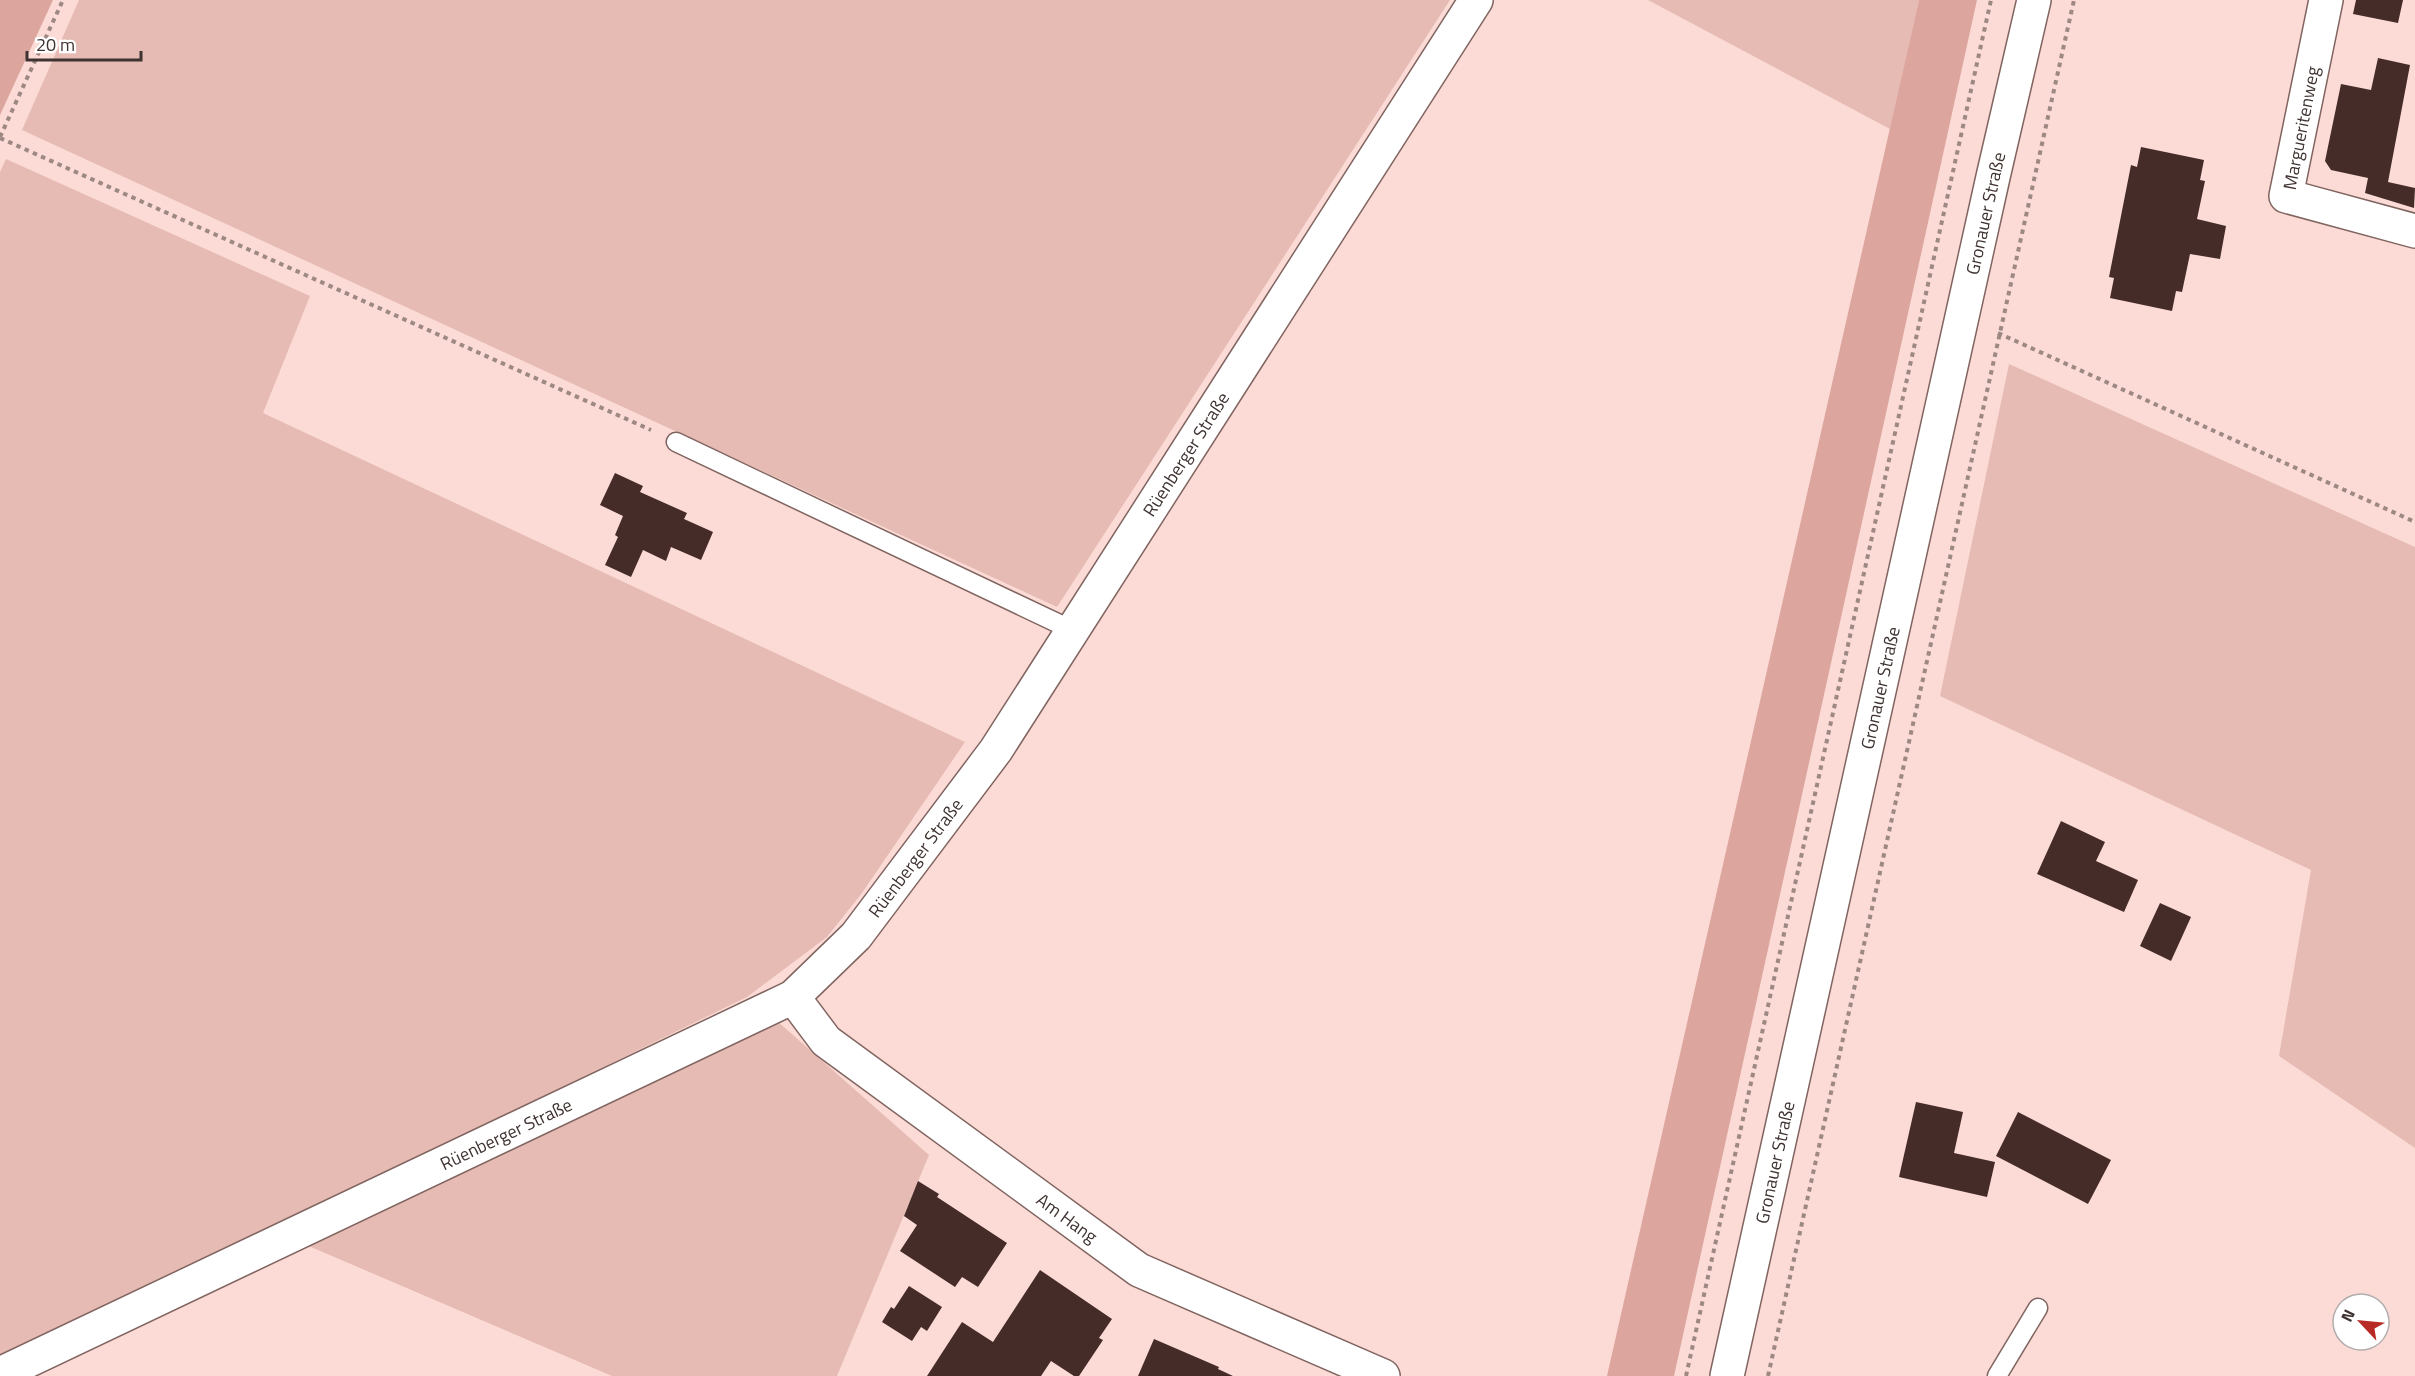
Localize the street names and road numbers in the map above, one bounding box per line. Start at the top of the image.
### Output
street label: Margueritenweg [2276,64,2326,192]
street label: Gronauer Straße [1958,149,2012,277]
street label: Rüenberger Straße [1135,386,1235,522]
street label: Gronauer Straße [1853,624,1906,752]
street label: Rüenberger Straße [861,792,969,923]
street label: Rüenberger Straße [435,1091,576,1177]
street label: Gronauer Straße [1748,1098,1801,1226]
street label: Am Hang [1031,1186,1103,1249]

